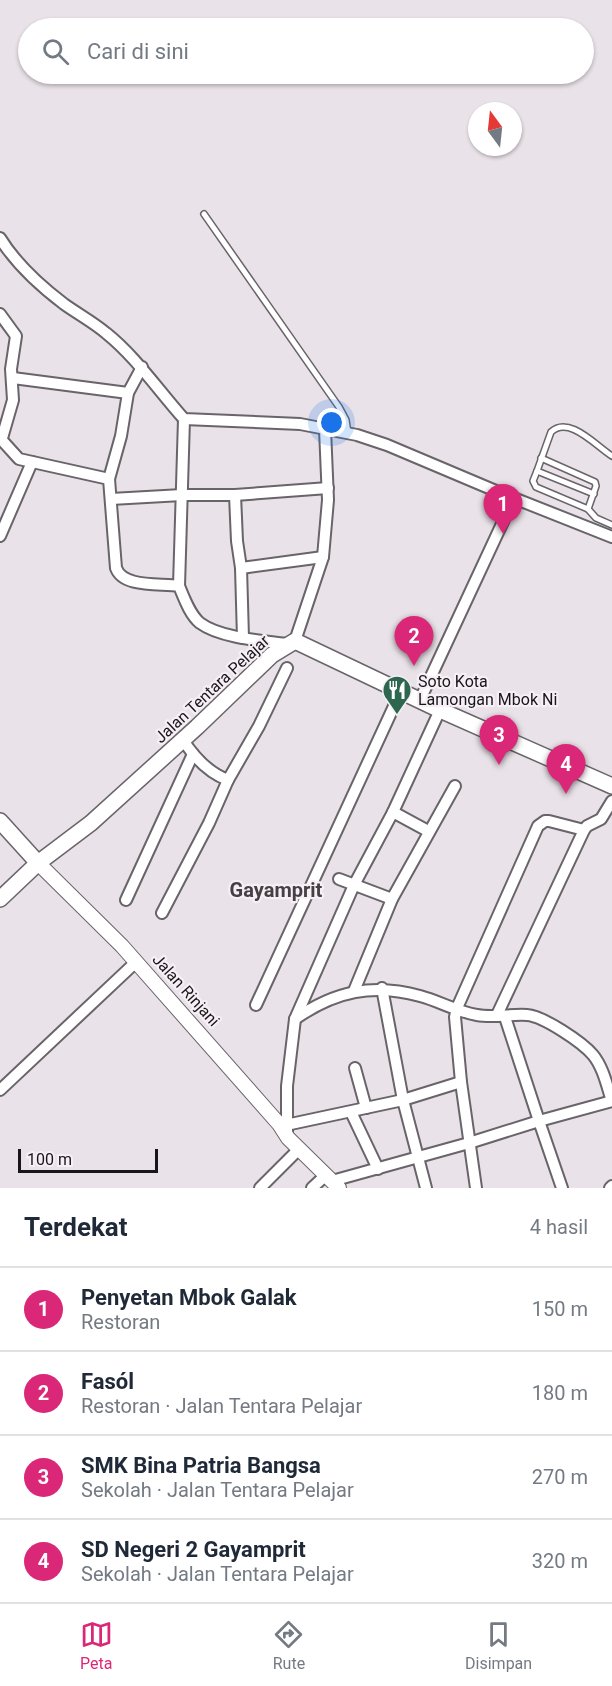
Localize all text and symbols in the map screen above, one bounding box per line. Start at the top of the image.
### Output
search box [18,18,594,84]
icon: search [39,35,72,68]
text: Cari di sini [87,39,189,64]
north arrow [468,102,522,156]
your location [317,408,346,437]
pin: 1 [484,484,522,534]
pin: 2 [394,616,434,666]
street label: Jalan Tentara Pelajar [151,631,274,747]
place label: Soto Kota Lamongan Mbok Ni [418,672,557,709]
restaurant icon: Soto Kota Lamongan Mbok Ni [381,674,413,716]
pin: 3 [480,716,518,765]
pin: 4 [546,744,586,794]
district label: Gayamprit [230,878,323,902]
street label: Jalan Rinjani [149,950,223,1030]
scale bar [18,1146,158,1174]
text: 100 m [27,1150,72,1169]
text: Terdekat [24,1212,128,1242]
text: 4 hasil [530,1215,588,1239]
text: Penyetan Mbok Galak [81,1285,296,1310]
text: 1 [38,1297,49,1321]
text: 150 m [532,1297,588,1321]
text: Restoran [81,1310,160,1334]
text: Fasól [81,1369,134,1394]
text: 2 [38,1381,49,1405]
text: 180 m [532,1381,588,1405]
text: Restoran · Jalan Tentara Pelajar [81,1394,362,1418]
text: SMK Bina Patria Bangsa [81,1453,321,1478]
text: 3 [38,1465,49,1489]
text: 270 m [532,1465,588,1489]
text: Sekolah · Jalan Tentara Pelajar [81,1478,354,1502]
text: SD Negeri 2 Gayamprit [81,1537,306,1562]
text: 4 [38,1549,49,1573]
text: 320 m [532,1549,588,1573]
text: Sekolah · Jalan Tentara Pelajar [81,1562,354,1586]
tab: Peta [80,1618,113,1673]
tab: Rute [272,1618,305,1673]
tab: Disimpan [465,1618,532,1673]

